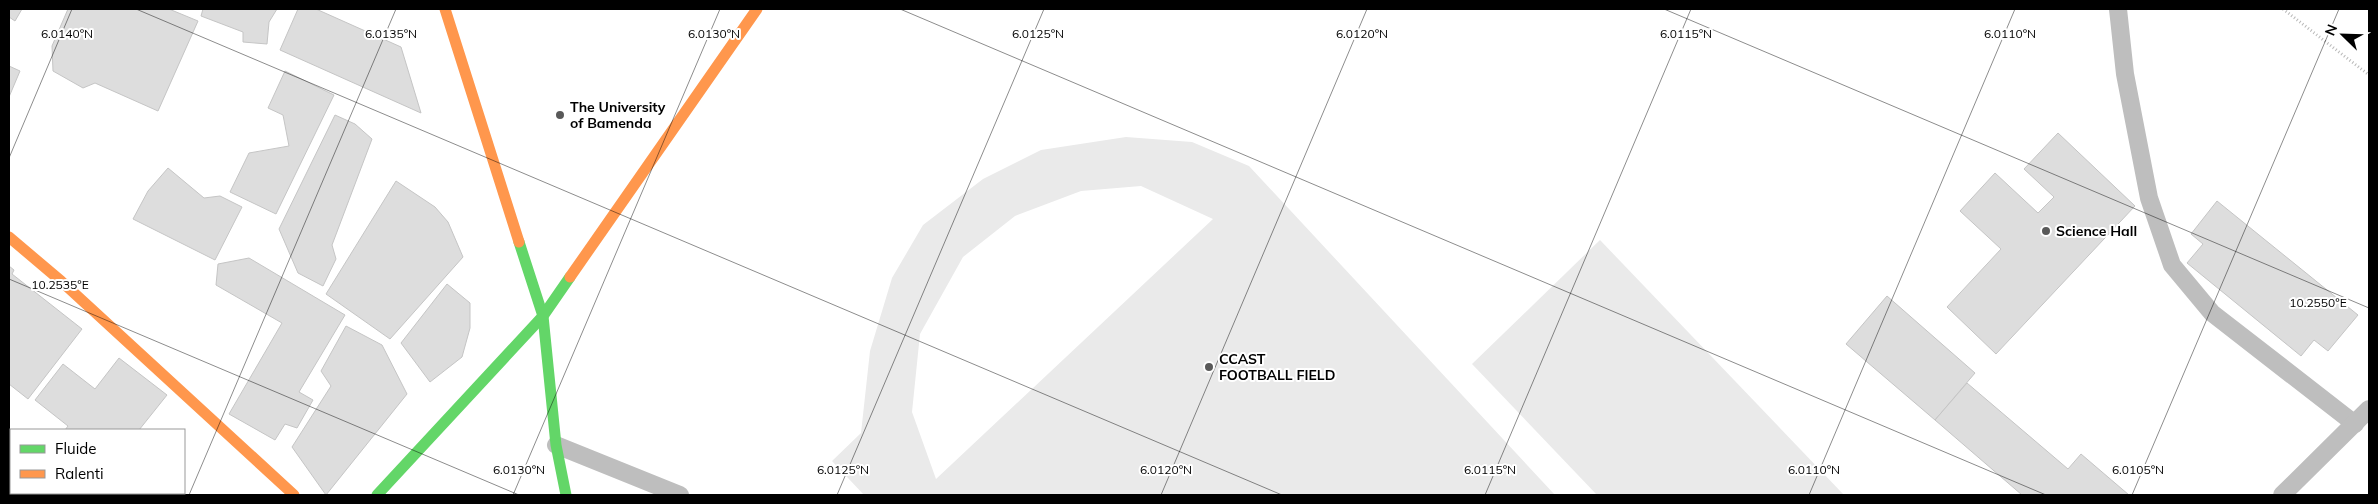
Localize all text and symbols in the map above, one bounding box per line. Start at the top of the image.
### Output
north arrow [2318,10,2368,60]
text: N [2321,22,2341,38]
text: 6.0140°N [41,26,93,41]
text: 6.0135°N [365,26,417,41]
text: 6.0130°N [688,26,740,41]
text: 6.0125°N [1012,26,1064,41]
text: 6.0120°N [1336,26,1388,41]
text: 6.0115°N [1660,26,1712,41]
text: 6.0110°N [1984,26,2036,41]
place label: The University of Bamenda [570,98,666,132]
marker: The University of Bamenda [554,109,566,121]
place label: Science Hall [2056,222,2137,240]
marker: Science Hall [2040,225,2052,237]
text: 10.2535°E [31,277,89,292]
text: 10.2550°E [2289,295,2347,310]
place label: CCAST FOOTBALL FIELD [1219,350,1335,384]
marker: CCAST FOOTBALL FIELD [1203,361,1215,373]
legend [10,429,185,494]
text: Fluide [55,439,96,458]
text: 6.0130°N [493,462,545,477]
text: 6.0125°N [817,462,869,477]
text: 6.0120°N [1140,462,1192,477]
text: 6.0115°N [1464,462,1516,477]
text: 6.0110°N [1788,462,1840,477]
text: 6.0105°N [2112,462,2164,477]
text: Ralenti [55,464,104,483]

